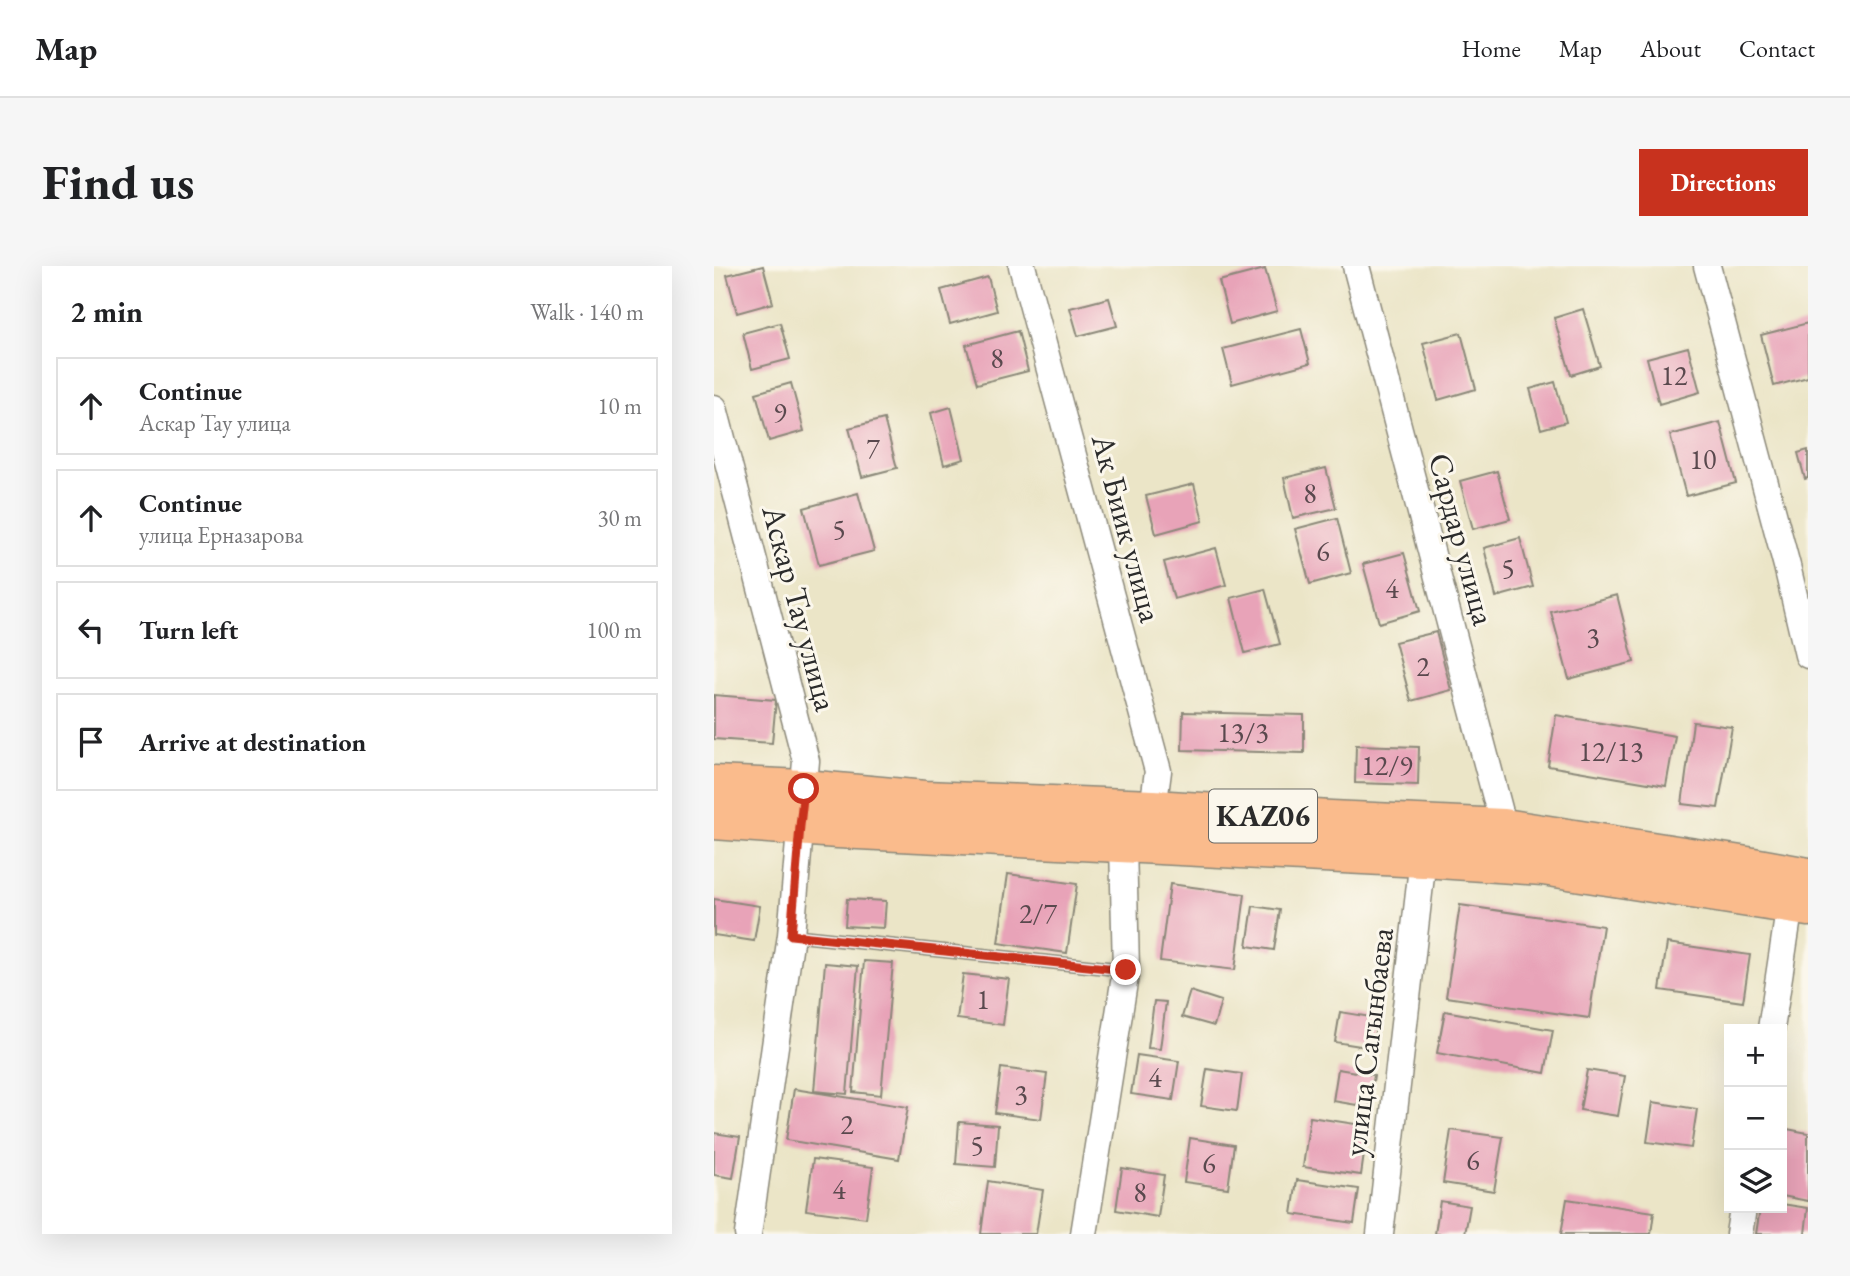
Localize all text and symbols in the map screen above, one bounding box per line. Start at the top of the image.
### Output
text: Map [35,27,97,70]
text: Home [1461,33,1521,64]
text: Map [1559,33,1602,64]
text: About [1640,33,1701,64]
text: Contact [1739,33,1815,64]
button: Directions [1639,149,1808,216]
text: Find us [42,150,194,214]
text: 2 min [70,292,143,331]
text: Walk · 140 m [530,297,644,327]
house number: 8 [990,340,1004,376]
house number: 12 [1661,357,1688,393]
text: Continue [139,374,242,408]
icon: ahead [72,387,110,425]
text: 10 m [597,391,642,421]
house number: 9 [773,394,787,430]
text: Аскар Тау улица [139,408,291,438]
street label: Ак Биик улица [1082,428,1172,627]
house number: 7 [866,430,880,466]
house number: 10 [1690,441,1716,477]
street label: Сардар улица [1419,448,1505,630]
house number: 8 [1303,475,1317,511]
text: Continue [139,486,242,520]
icon: ahead [72,499,110,537]
street label: Аскар Тау улица [752,500,848,716]
text: 30 m [597,503,642,533]
house number: 5 [832,511,846,547]
text: улица Ерназарова [139,520,303,550]
house number: 6 [1316,533,1330,569]
house number: 5 [1501,550,1515,586]
house number: 4 [1385,570,1399,606]
icon: left [72,611,110,649]
text: Turn left [139,613,238,647]
text: 100 m [586,615,642,645]
house number: 3 [1586,619,1600,655]
house number: 2 [1416,648,1430,684]
house number: 13/3 [1217,714,1269,750]
icon: arrive [72,723,110,761]
text: Arrive at destination [139,725,366,759]
house number: 12/13 [1579,733,1643,769]
house number: 12/9 [1361,747,1413,783]
route start [788,773,819,804]
road number: KАZ06 [1209,790,1317,842]
house number: 2/7 [1019,895,1058,931]
street label: улица Сагынбаева [1333,925,1403,1159]
route end [1110,954,1141,985]
house number: 1 [976,981,990,1017]
map controls [1724,1024,1787,1213]
button: + [1724,1024,1787,1087]
house number: 4 [1148,1059,1162,1095]
house number: 3 [1014,1076,1028,1112]
button: − [1724,1087,1787,1150]
house number: 2 [840,1106,854,1142]
house number: 5 [970,1127,984,1163]
house number: 6 [1466,1142,1480,1178]
house number: 6 [1202,1145,1216,1181]
button: layers [1724,1150,1787,1213]
house number: 4 [832,1171,846,1207]
house number: 8 [1133,1174,1147,1210]

